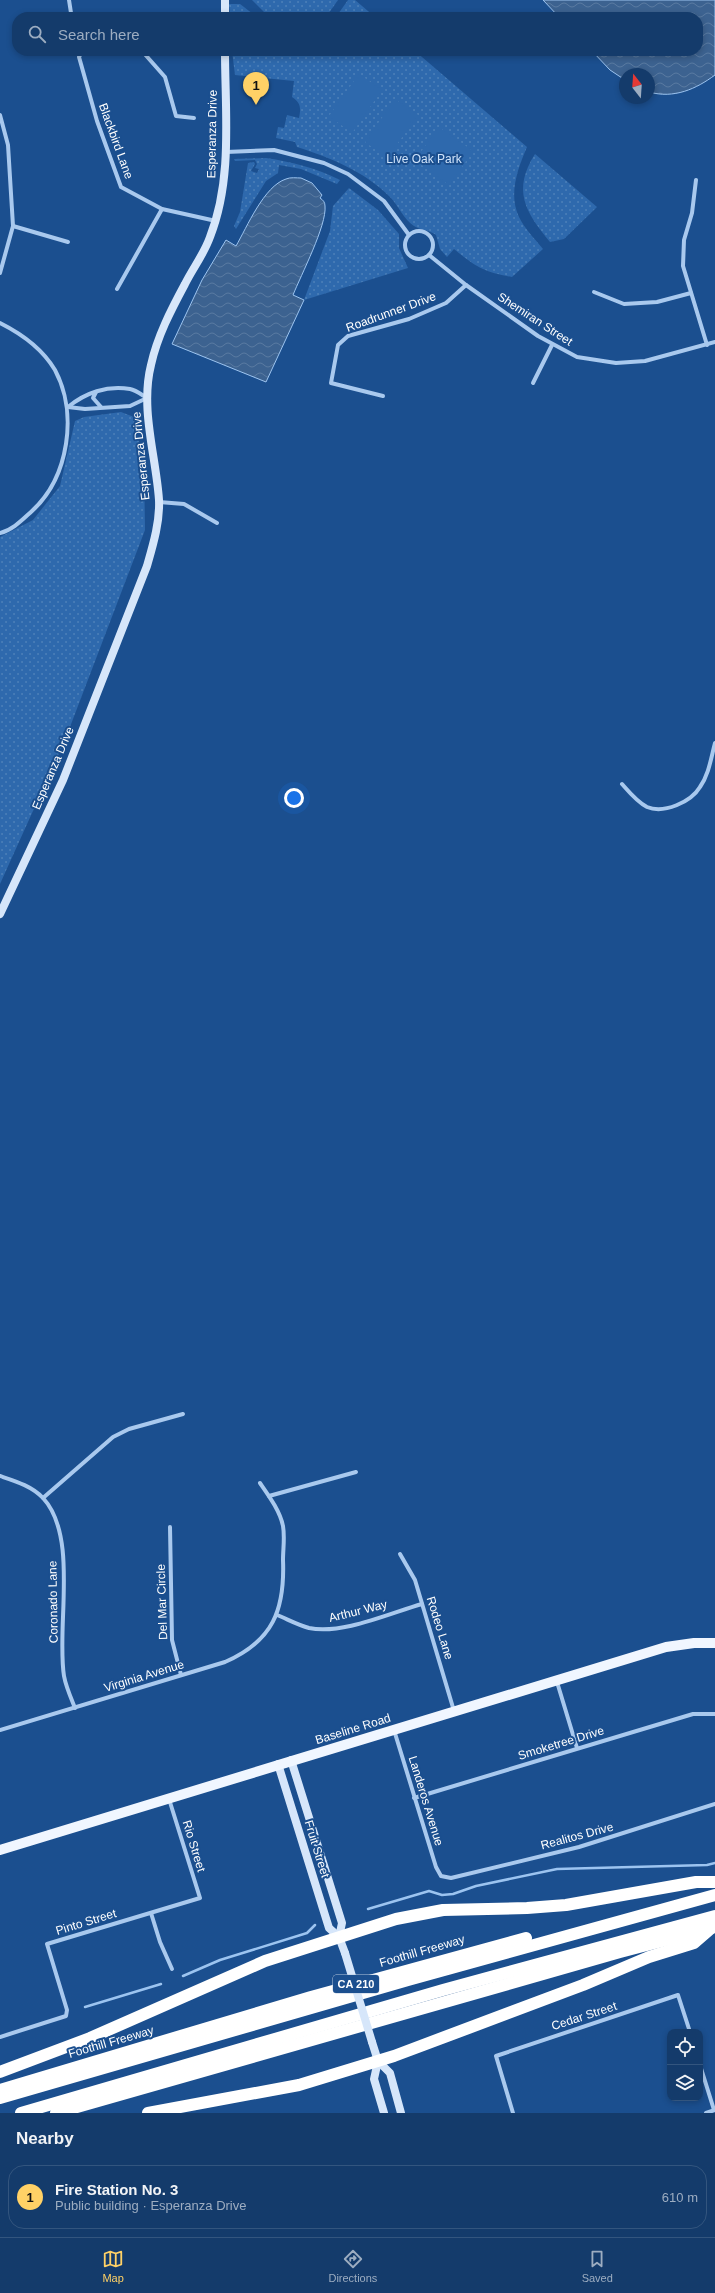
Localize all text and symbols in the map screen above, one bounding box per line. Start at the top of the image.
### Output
search box [12,12,703,56]
icon: search [26,23,48,45]
text: Search here [58,26,140,43]
north arrow [619,68,655,104]
pin: 1 [243,72,269,105]
street label: Esperanza Drive [204,89,220,178]
street label: Blackbird Lane [96,101,136,181]
park label: Live Oak Park [386,152,463,166]
street label: Roadrunner Drive [344,289,438,335]
street label: Shemiran Street [495,290,576,349]
street label: Esperanza Drive [129,411,153,501]
street label: Esperanza Drive [29,724,77,812]
your location [284,788,304,808]
street label: Coronado Lane [45,1560,61,1643]
street label: Del Mar Circle [154,1563,170,1640]
street label: Rodeo Lane [424,1595,456,1662]
street label: Arthur Way [327,1597,389,1625]
street label: Virginia Avenue [102,1657,186,1695]
street label: Baseline Road [314,1711,392,1747]
street label: Smoketree Drive [516,1723,606,1763]
street label: Landeros Avenue [406,1754,446,1848]
street label: Rio Street [180,1818,209,1874]
street label: Fruit Street [302,1819,333,1880]
street label: Realitos Drive [539,1819,615,1852]
street label: Pinto Street [54,1906,119,1938]
street label: Foothill Freeway [378,1932,466,1970]
road number: CA 210 [333,1975,379,1993]
street label: Cedar Street [549,1999,619,2033]
street label: Foothill Freeway [67,2023,155,2061]
map controls [667,2029,703,2101]
button: locate [667,2029,703,2065]
button: layers [667,2065,703,2101]
text: Nearby [16,2129,74,2148]
text: Fire Station No. 3 [55,2181,178,2198]
text: 1 [26,2190,34,2205]
text: 610 m [662,2190,698,2205]
text: Public building · Esperanza Drive [55,2198,246,2213]
tab: Map [102,2248,124,2284]
tab: Directions [328,2248,377,2284]
tab: Saved [582,2248,613,2284]

